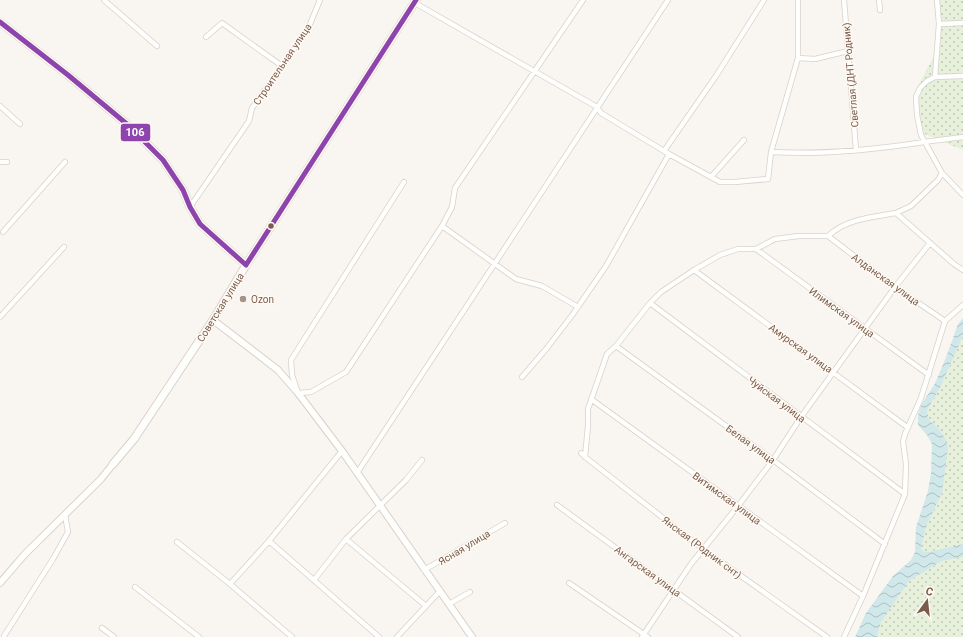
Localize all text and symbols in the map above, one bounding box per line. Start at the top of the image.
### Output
street label: Строительная улица [251,21,314,107]
street label: Светлая (ДНТ Родник) [840,22,862,128]
line badge: 106 [120,123,151,142]
text: 106 [126,126,144,139]
unlabelled marker [266,221,276,231]
street label: Алданская улица [850,251,922,308]
street label: Советская улица [195,271,246,344]
street label: Илимская улица [807,285,876,340]
marker: Ozon [238,294,248,304]
place label: Ozon [251,294,274,305]
street label: Амурская улица [767,322,835,375]
street label: Чуйская улица [746,374,808,425]
street label: Белая улица [724,423,778,466]
street label: Витимская улица [691,470,763,527]
street label: Янская (Родник снт) [659,514,743,581]
street label: Ясная улица [436,528,492,567]
street label: Ангарская улица [612,544,683,599]
north arrow [907,581,947,621]
text: С [924,585,935,599]

